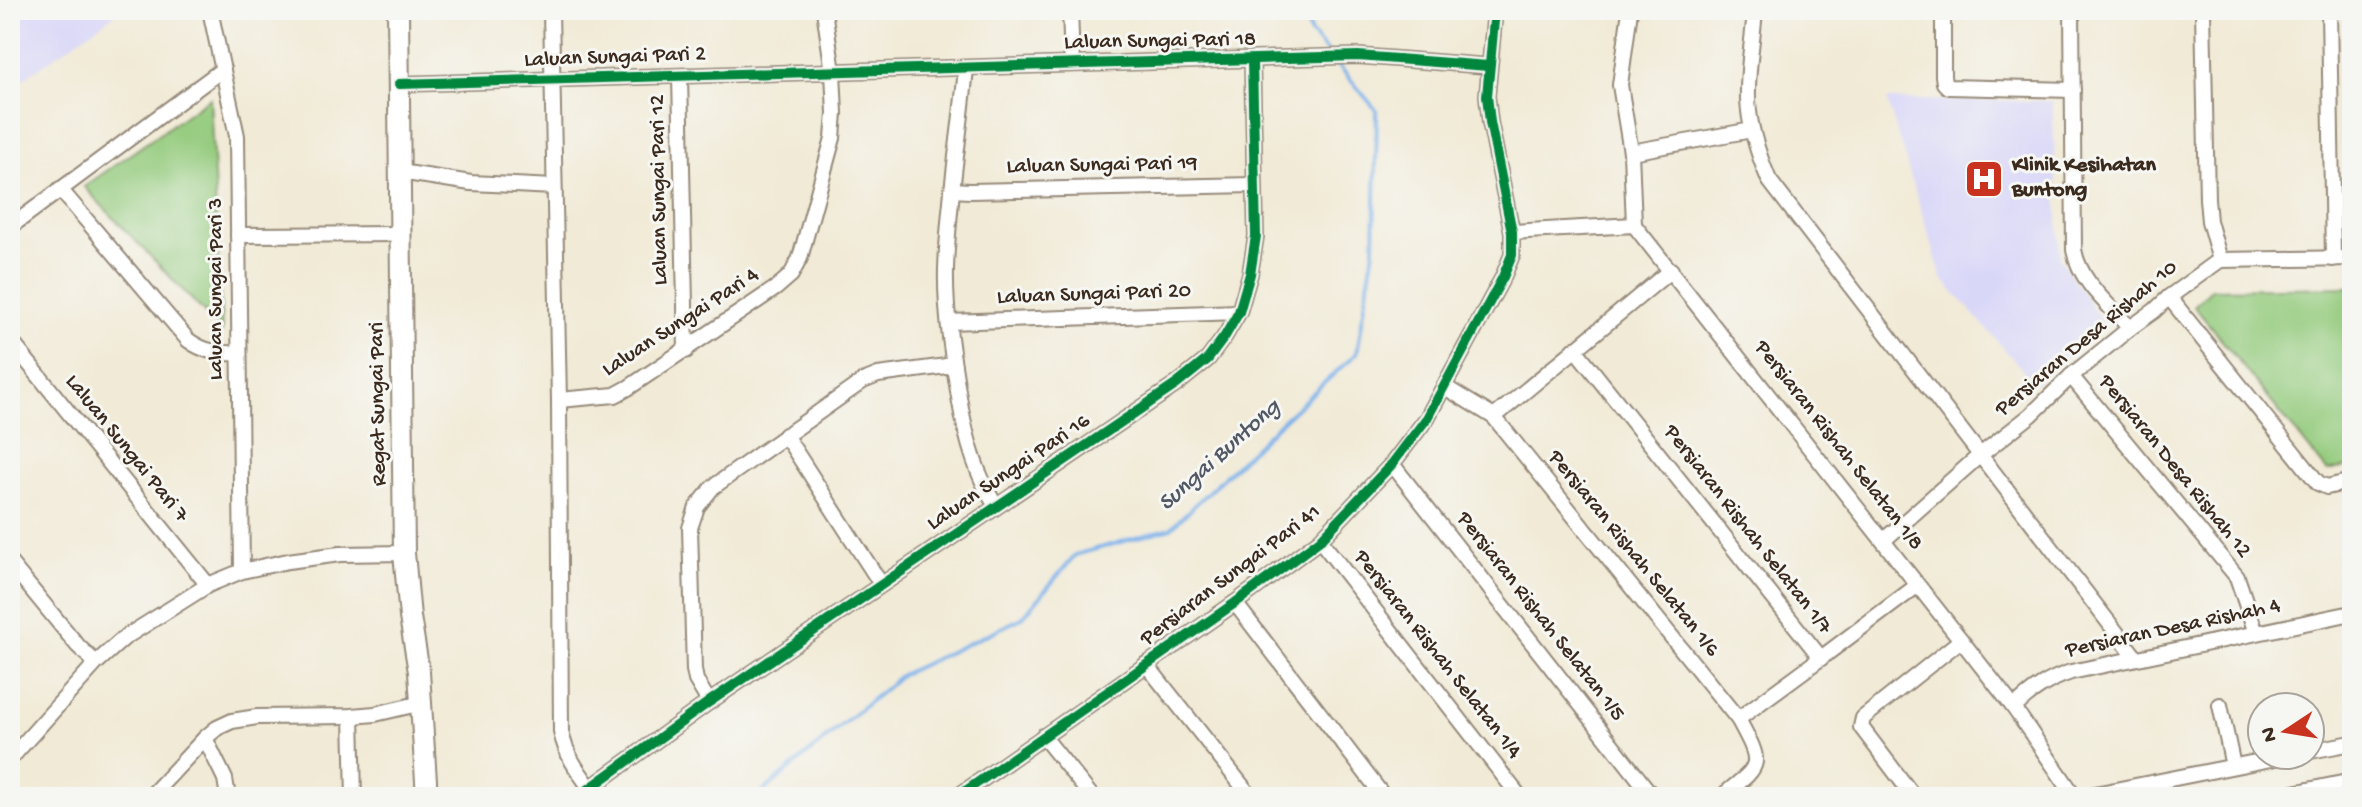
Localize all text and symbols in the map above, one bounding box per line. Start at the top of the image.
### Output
street label: Laluan Sungai Pari 18 [1064,27,1256,57]
street label: Laluan Sungai Pari 2 [524,42,707,74]
street label: Laluan Sungai Pari 12 [645,94,675,286]
street label: Laluan Sungai Pari 19 [1006,151,1198,181]
place label: Klinik Kesihatan Buntong [2011,153,2157,204]
hospital icon: Klinik Kesihatan Buntong [1963,158,2005,200]
street label: Laluan Sungai Pari 3 [204,198,230,380]
street label: Persiaran Desa Rishah 10 [1990,255,2183,424]
street label: Laluan Sungai Pari 4 [598,262,765,383]
street label: Laluan Sungai Pari 20 [996,279,1192,311]
street label: Regat Sungai Pari [365,322,393,486]
street label: Persiaran Rishah Selatan 1/8 [1747,335,1928,556]
street label: Persiaran Desa Rishah 12 [2091,369,2256,564]
street label: Laluan Sungai Pari 7 [58,370,194,529]
water label: Sungai Buntong [1153,393,1288,518]
street label: Laluan Sungai Pari 16 [922,408,1096,537]
street label: Persiaran Rishah Selatan 1/7 [1657,419,1837,640]
street label: Persiaran Rishah Selatan 1/6 [1541,445,1725,663]
street label: Persiaran Sungai Pari 41 [1135,500,1326,653]
street label: Persiaran Rishah Selatan 1/5 [1450,506,1630,727]
street label: Persiaran Rishah Selatan 1/4 [1347,545,1527,765]
street label: Persiaran Desa Rishah 4 [2062,593,2283,665]
north arrow [2246,691,2326,771]
text: N [2256,725,2285,744]

